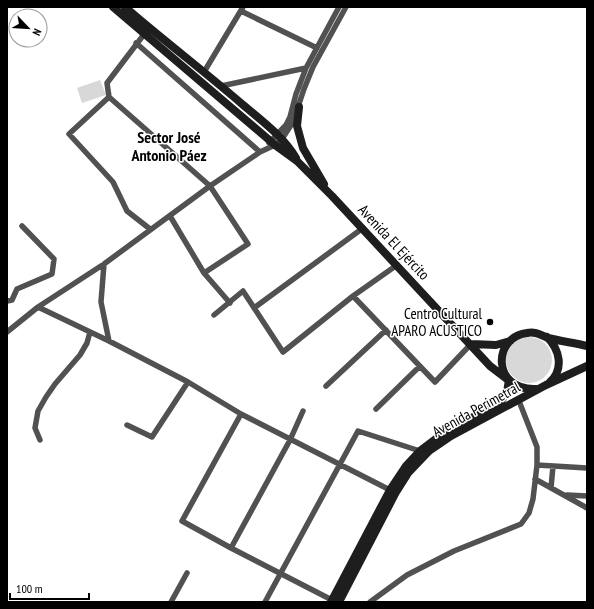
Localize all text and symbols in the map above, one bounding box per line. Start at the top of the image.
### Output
north arrow [8,8,48,48]
text: N [29,27,45,38]
district label: Sector José Antonio Páez [130,127,207,165]
street label: Avenida El Ejército [354,200,434,284]
place label: Centro Cultural APARO ACUSTICO [391,304,483,340]
marker: Centro Cultural APARO ACUSTICO [485,317,495,327]
street label: Avenida Perimetral [429,377,524,441]
scale bar [10,575,89,601]
text: 100 m [16,581,43,596]

